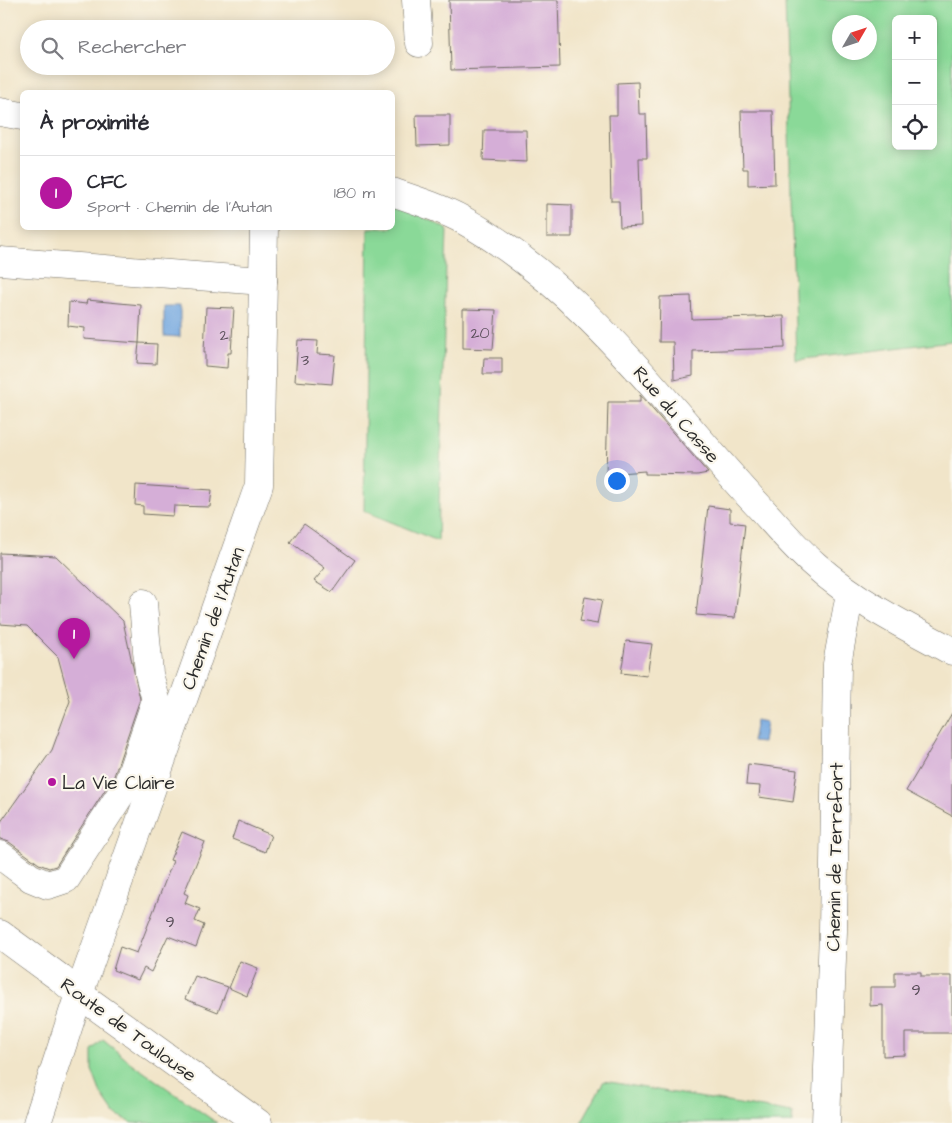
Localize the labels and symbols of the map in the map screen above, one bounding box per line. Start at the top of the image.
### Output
north arrow [832,15,877,60]
house number: 20 [470,322,490,344]
house number: 2 [219,324,229,346]
house number: 3 [301,349,309,371]
street label: Rue du Casse [626,361,726,469]
your location [604,468,630,494]
street label: Chemin de l'Autan [175,543,252,694]
pin: 1 [58,618,90,659]
street label: Chemin de Terrefort [820,762,851,952]
place label: La Vie Claire [62,770,175,797]
marker: La Vie Claire [46,776,58,788]
house number: 9 [165,911,175,933]
street label: Route de Toulouse [54,972,202,1089]
house number: 9 [911,979,921,1001]

